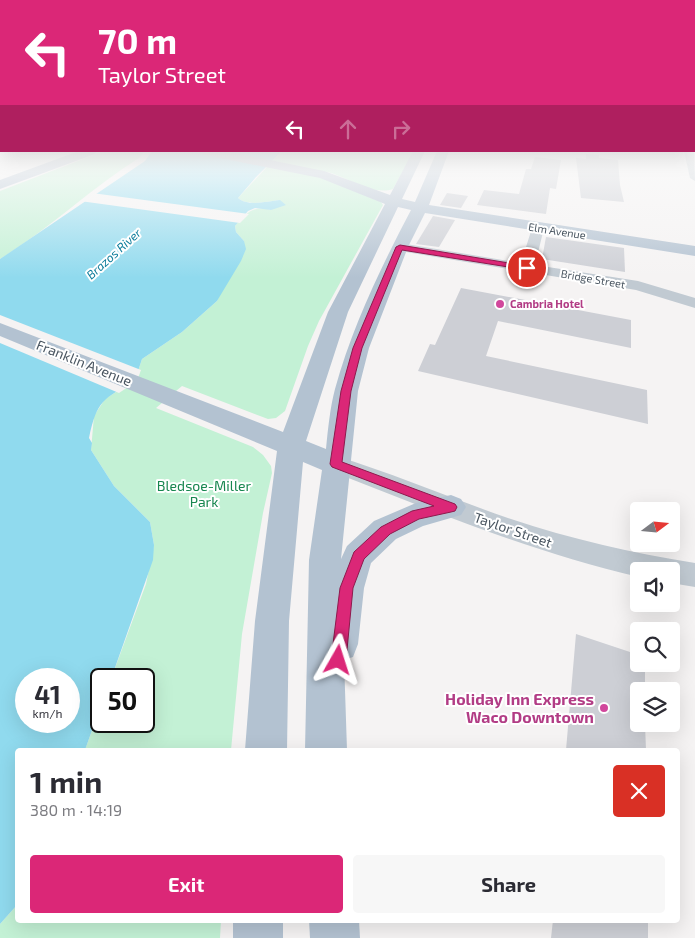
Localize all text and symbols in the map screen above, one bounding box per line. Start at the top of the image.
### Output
text: 70 m [98,19,177,61]
icon: left [15,20,80,85]
text: Taylor Street [98,61,226,87]
icon: left [281,115,309,143]
icon: ahead [334,115,362,143]
icon: right [387,115,415,143]
street label: Elm Avenue [527,220,587,241]
water label: Brazos River [83,225,144,281]
pin [506,247,548,289]
icon: arrive [513,254,541,282]
street label: Bridge Street [560,266,626,291]
place label: Cambria Hotel [510,297,584,310]
marker: Cambria Hotel [494,298,506,310]
street label: Franklin Avenue [34,336,134,389]
park label: Bledsoe-Miller Park [157,477,252,510]
north arrow [630,502,680,552]
map controls [630,502,680,732]
street label: Taylor Street [472,508,554,551]
button: sound [630,562,680,612]
button: search [630,622,680,672]
position arrow [311,633,363,685]
speed limit sign: 50 [90,668,155,733]
text: 41 [34,679,61,709]
button: layers [630,682,680,732]
place label: Holiday Inn Express Waco Downtown [445,689,594,726]
marker: Holiday Inn Express Waco Downtown [598,702,610,714]
text: km/h [33,706,62,720]
text: 1 min [30,763,102,799]
button: close [613,765,665,817]
text: 380 m · 14:19 [30,800,122,819]
button: Exit [30,855,343,913]
button: Share [353,855,665,913]

